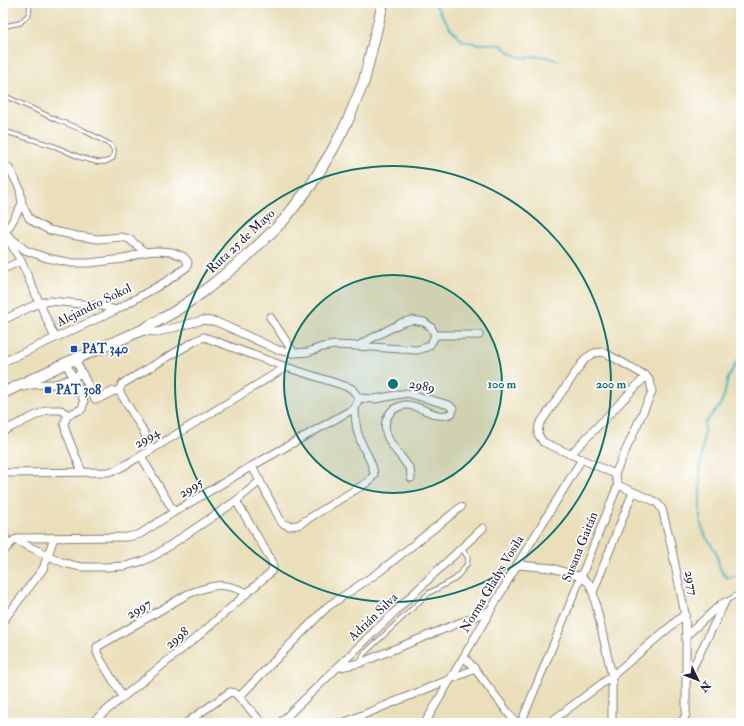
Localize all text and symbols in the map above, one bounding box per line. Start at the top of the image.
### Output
street label: Ruta 25 de Mayo [204,205,279,277]
street label: Alejandro Sokol [53,280,135,330]
place label: PAT 340 [82,341,128,357]
marker: PAT 340 [69,344,79,354]
street label: 2989 [408,376,436,396]
centre of rings [386,377,400,391]
text: 100 m [488,377,517,392]
text: 200 m [596,377,627,392]
place label: PAT 308 [56,382,101,398]
marker: PAT 308 [43,385,53,395]
street label: 2994 [131,424,164,452]
street label: 2995 [176,474,206,501]
street label: Susana Gaitán [559,509,601,584]
street label: Norma Gladys Vosila [457,532,529,636]
street label: 2977 [681,569,701,597]
street label: Adrián Silva [344,589,402,645]
street label: 2997 [124,596,154,622]
street label: 2998 [162,624,192,652]
north arrow [678,660,718,700]
text: N [696,678,714,695]

